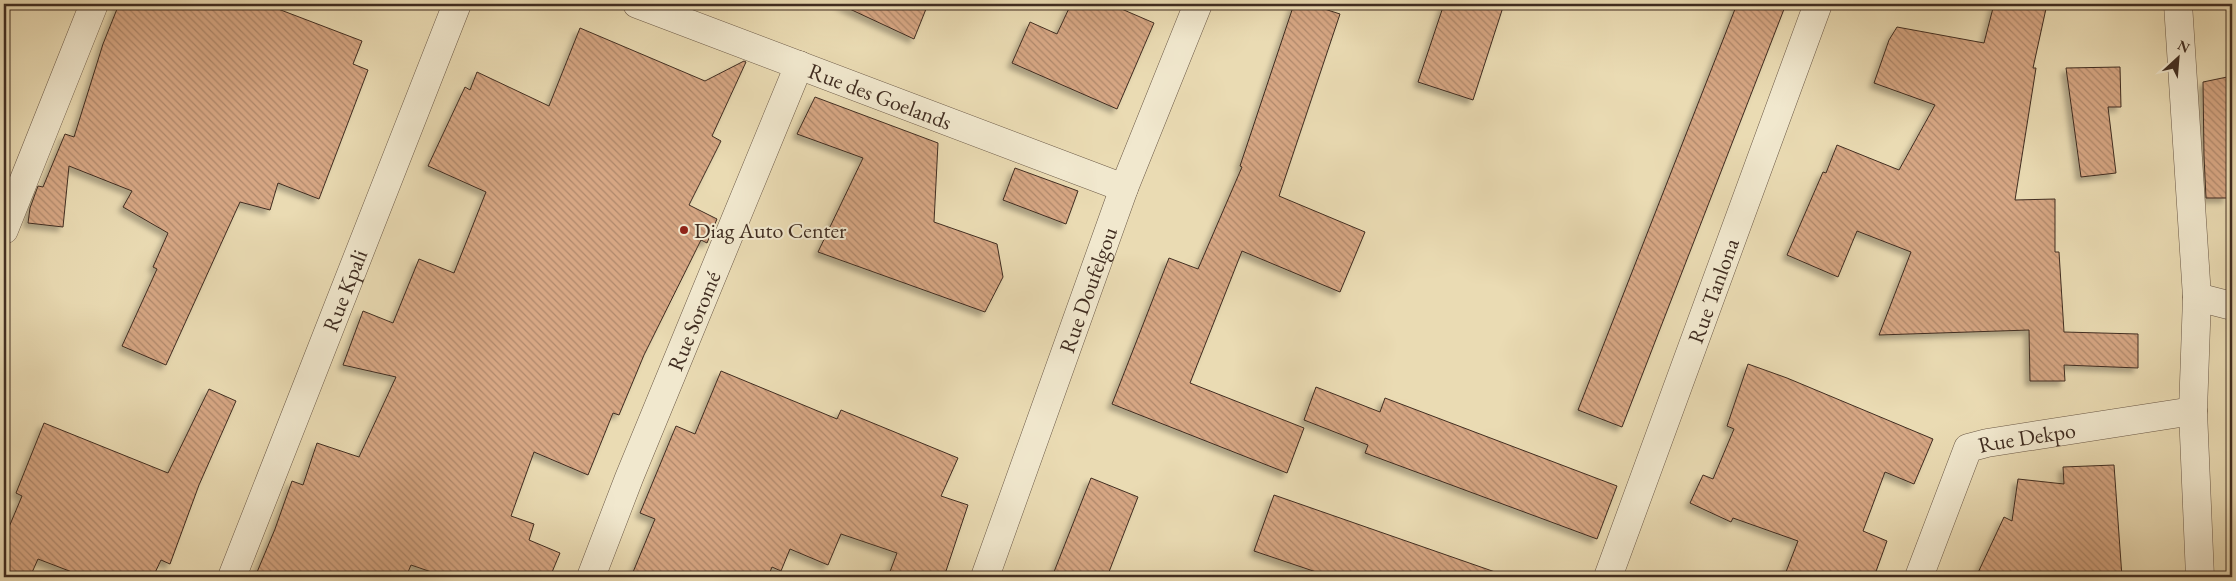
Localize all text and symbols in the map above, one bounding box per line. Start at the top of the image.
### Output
north arrow [2154,32,2204,82]
text: N [2175,36,2193,57]
street label: Rue des Goelands [804,56,956,136]
place label: Diag Auto Center [694,216,847,245]
street label: Rue Doufelgou [1052,222,1124,357]
marker: Diag Auto Center [678,224,690,236]
street label: Rue Tanlona [1680,234,1746,347]
street label: Rue Kpali [315,245,374,336]
street label: Rue Soromé [660,266,727,375]
street label: Rue Dekpo [1975,415,2078,459]

